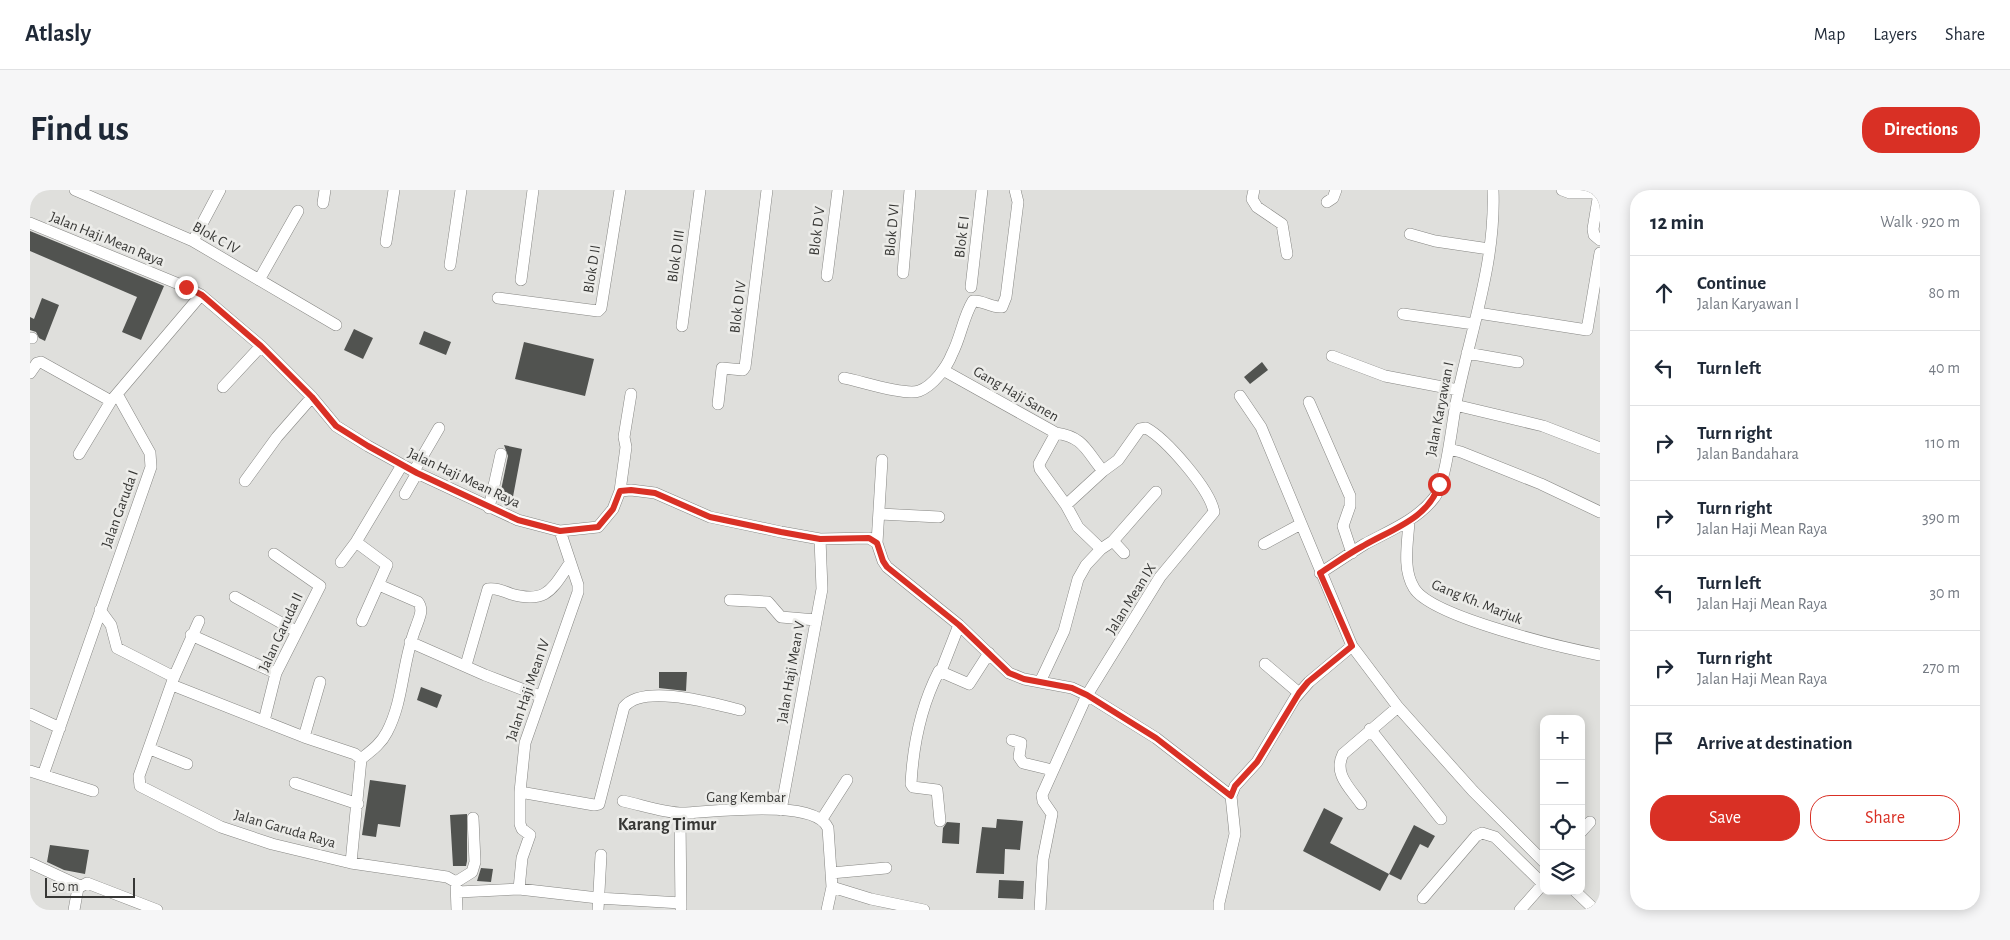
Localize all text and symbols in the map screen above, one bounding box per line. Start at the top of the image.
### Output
text: Atlasly [25,22,91,46]
text: Map [1814,26,1845,44]
text: Layers [1873,26,1917,44]
text: Share [1945,26,1985,44]
button: Directions [1862,107,1980,153]
text: Find us [30,112,129,147]
street label: Blok D VI [882,203,902,257]
street label: Blok D V [807,205,827,256]
street label: Jalan Haji Mean Raya [48,209,167,269]
text: 12 min [1650,212,1704,233]
text: Walk · 920 m [1880,214,1960,230]
street label: Blok E I [952,215,972,259]
street label: Blok C IV [190,219,242,257]
street label: Blok D III [665,229,687,283]
street label: Blok D II [581,244,603,294]
text: Continue [1697,274,1766,293]
route end [175,276,198,299]
street label: Blok D IV [727,279,749,334]
icon: ahead [1650,279,1678,307]
text: 80 m [1929,285,1960,301]
text: Jalan Karyawan I [1697,296,1799,312]
icon: left [1650,354,1678,382]
text: Turn left [1697,359,1761,378]
text: 40 m [1928,360,1960,376]
street label: Jalan Karyawan I [1424,361,1456,457]
street label: Gang Haji Sanen [971,363,1061,425]
text: Turn right [1697,424,1772,443]
icon: right [1650,429,1678,457]
text: 110 m [1925,435,1960,451]
street label: Jalan Haji Mean Raya [405,445,523,511]
text: Jalan Bandahara [1697,446,1799,462]
street label: Jalan Garuda I [99,468,141,550]
route start [1428,473,1451,496]
text: Turn right [1697,499,1772,518]
icon: right [1650,504,1678,532]
text: 390 m [1922,510,1960,526]
text: Jalan Haji Mean Raya [1697,521,1827,537]
street label: Jalan Mean IX [1103,561,1159,637]
text: Turn left [1697,574,1761,593]
street label: Gang Kh. Marjuk [1429,577,1525,627]
icon: left [1650,579,1678,607]
text: 30 m [1930,585,1960,601]
street label: Jalan Garuda II [256,590,306,674]
text: Jalan Haji Mean Raya [1697,596,1827,612]
street label: Jalan Haji Mean V [775,620,807,724]
street label: Jalan Haji Mean IV [504,637,553,743]
text: Turn right [1697,649,1772,668]
icon: right [1650,654,1678,682]
text: 270 m [1922,660,1960,676]
text: Jalan Haji Mean Raya [1697,671,1827,687]
map controls [1540,715,1585,895]
button: + [1540,715,1585,760]
icon: arrive [1650,729,1678,757]
text: Arrive at destination [1697,734,1853,753]
button: − [1540,760,1585,805]
street label: Gang Kembar [706,790,786,805]
button: Save [1650,795,1800,841]
button: Share [1810,795,1960,841]
button: locate [1540,805,1585,850]
street label: Jalan Garuda Raya [232,807,338,851]
district label: Karang Timur [618,816,717,834]
button: layers [1540,850,1585,895]
scale bar [45,875,135,898]
text: 50 m [52,880,79,894]

